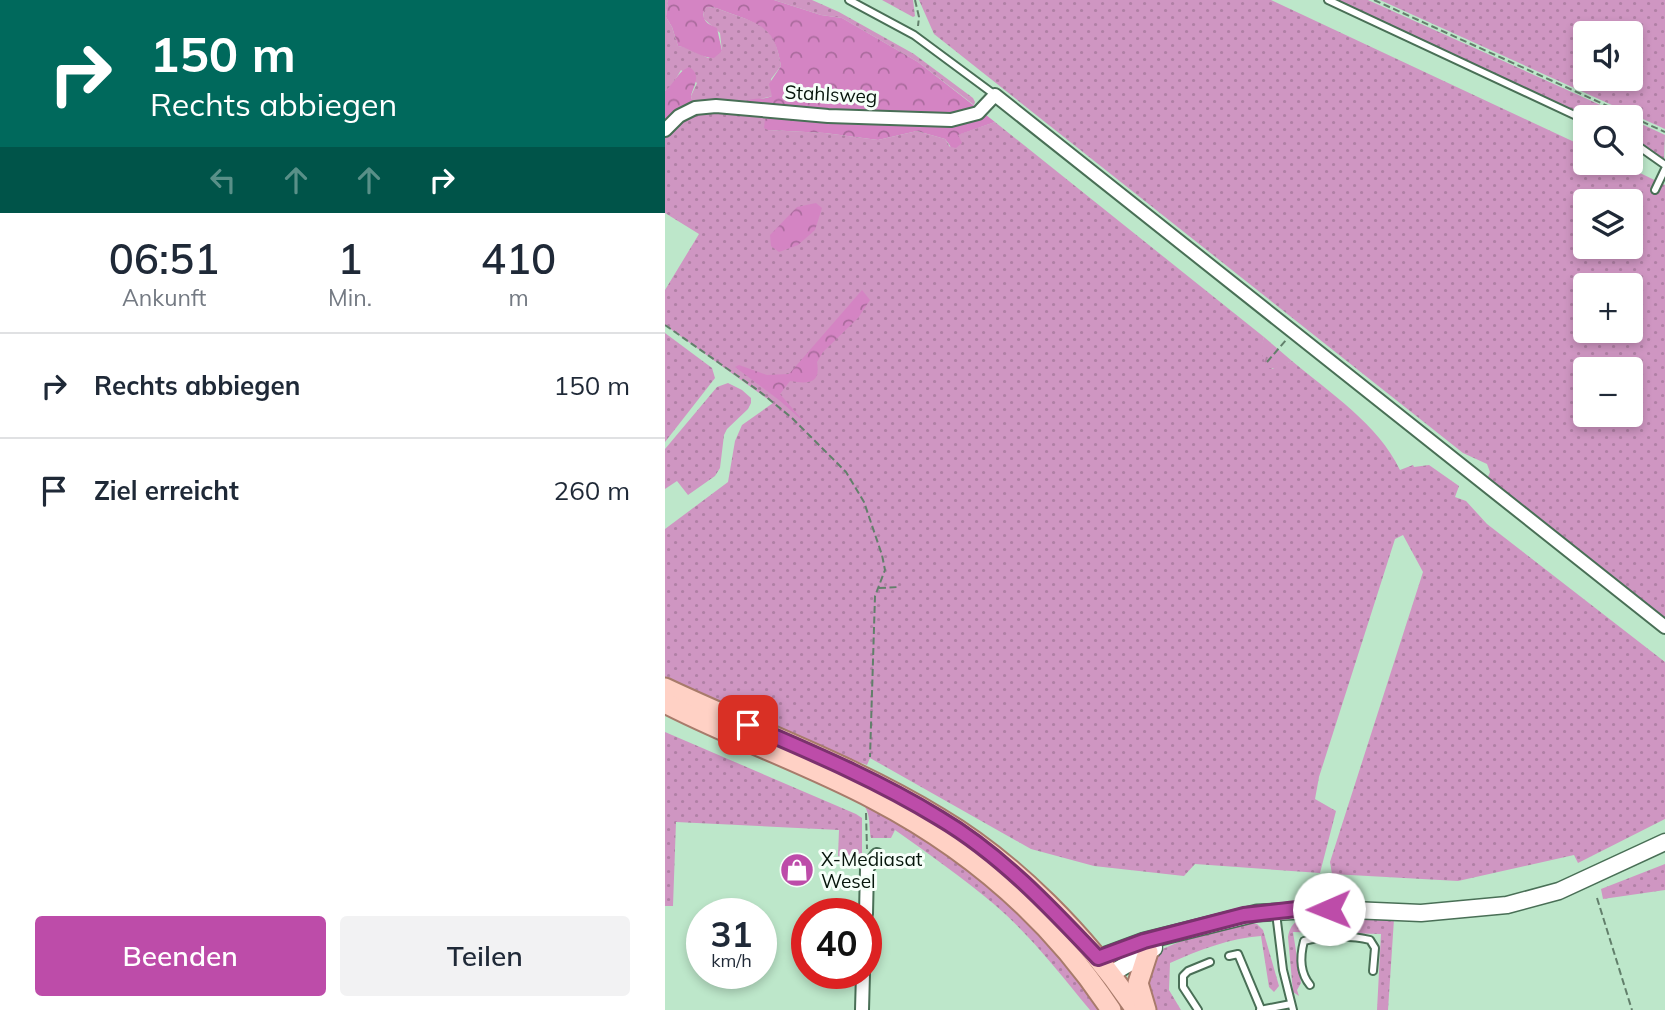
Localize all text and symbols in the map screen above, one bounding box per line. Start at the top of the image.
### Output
map controls [1573,21,1643,427]
button: sound [1573,21,1643,91]
text: 150 m [150,23,296,84]
icon: right [35,28,126,119]
street label: Stahlsweg [784,80,878,108]
text: Rechts abbiegen [150,84,397,124]
button: search [1573,105,1643,175]
icon: left [204,161,242,199]
icon: ahead [277,161,315,199]
icon: ahead [350,161,388,199]
icon: right [423,161,461,199]
button: layers [1573,189,1643,259]
text: 06:51 [109,232,219,285]
text: 1 [337,232,363,285]
text: 410 [481,232,556,285]
button: + [1573,273,1643,343]
text: Ankunft [122,283,206,312]
text: Min. [328,283,372,312]
text: m [508,283,529,312]
button: − [1573,357,1643,427]
icon: right [35,367,73,405]
text: Rechts abbiegen [94,369,300,402]
text: 150 m [554,369,630,402]
icon: arrive [35,472,73,510]
text: Ziel erreicht [94,474,239,507]
text: 260 m [554,474,630,507]
pin [718,695,778,755]
icon: arrive [729,706,767,744]
place label: X-Mediasat Wesel [821,847,923,893]
shop icon: X-Mediasat Wesel [778,851,816,889]
position arrow [1292,872,1366,946]
speed limit sign: 40 [791,898,882,989]
text: 31 [710,912,753,956]
button: Beenden [35,916,326,996]
button: Teilen [340,916,630,996]
text: km/h [711,949,752,972]

